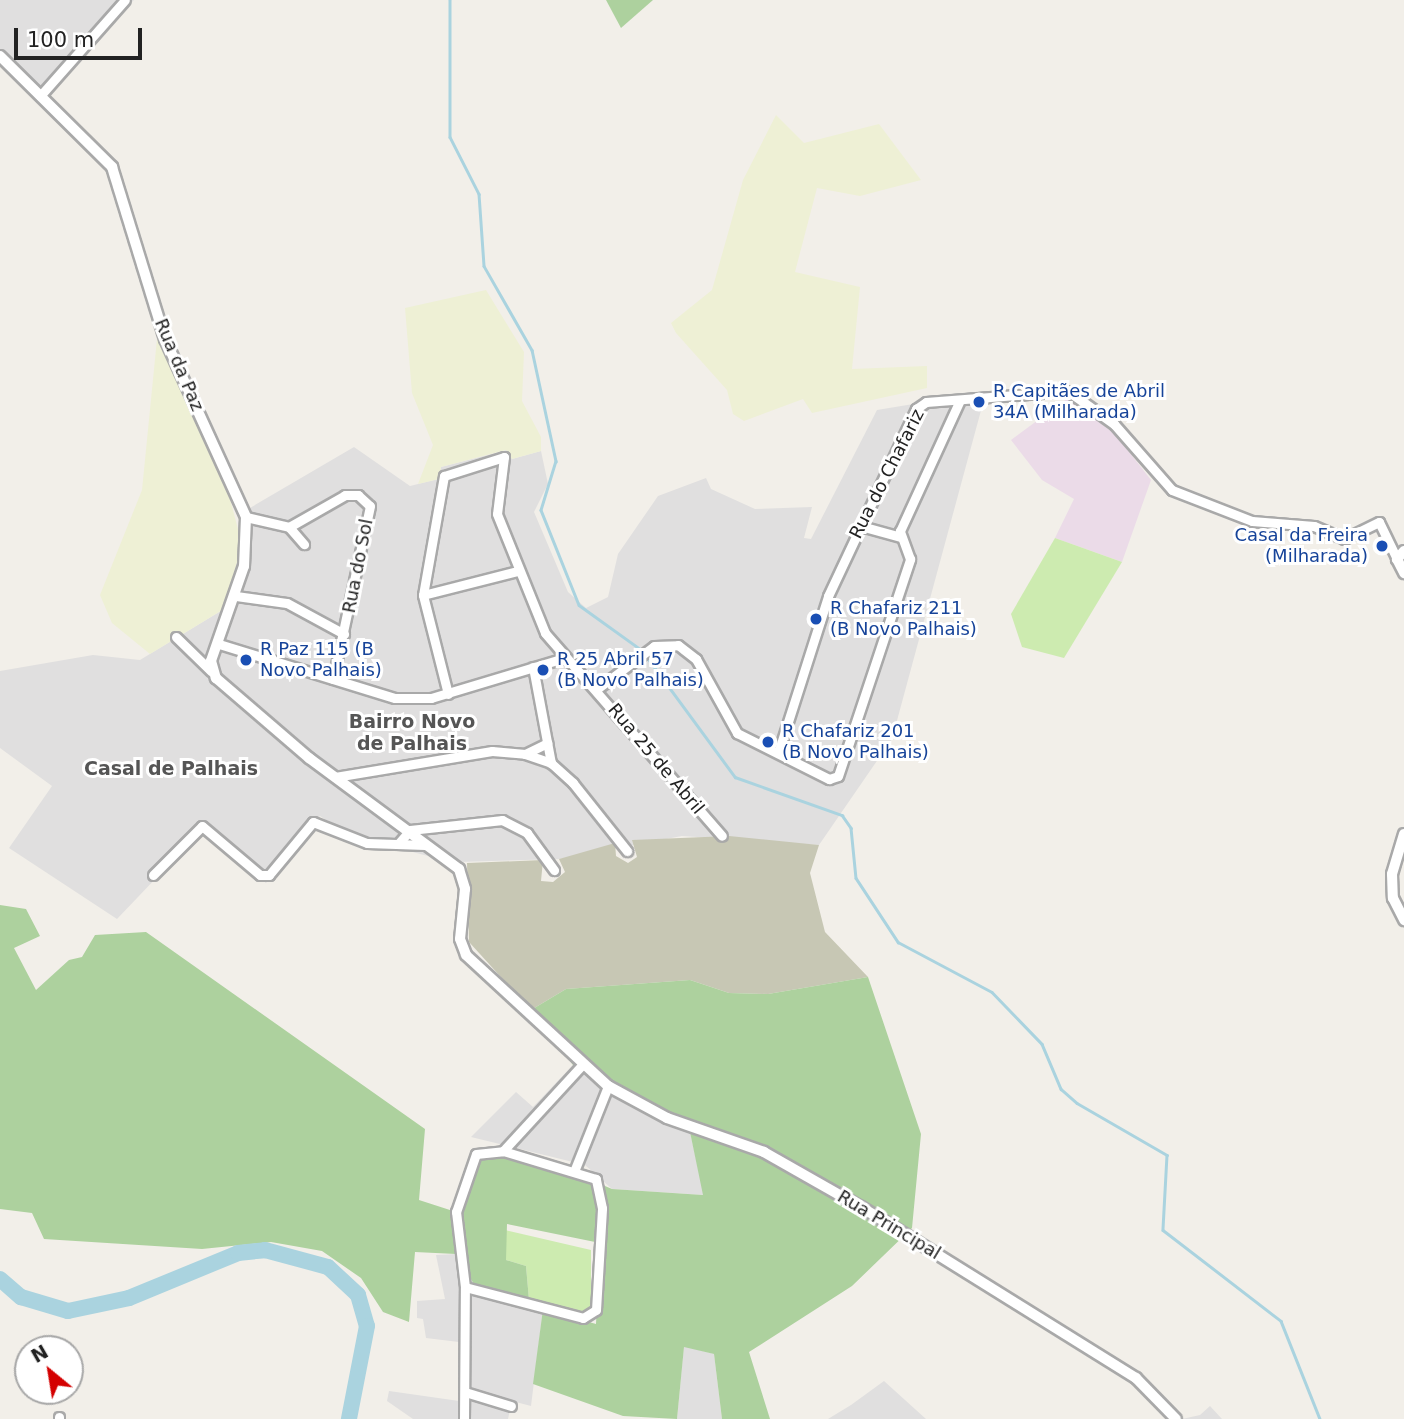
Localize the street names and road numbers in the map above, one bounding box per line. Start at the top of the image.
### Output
street label: Rua da Paz [150,315,208,415]
street label: Rua do Chafariz [845,406,929,542]
street label: Rua do Sol [338,517,378,615]
street label: Rua 25 de Abril [603,699,709,819]
street label: Rua Principal [833,1186,945,1264]

